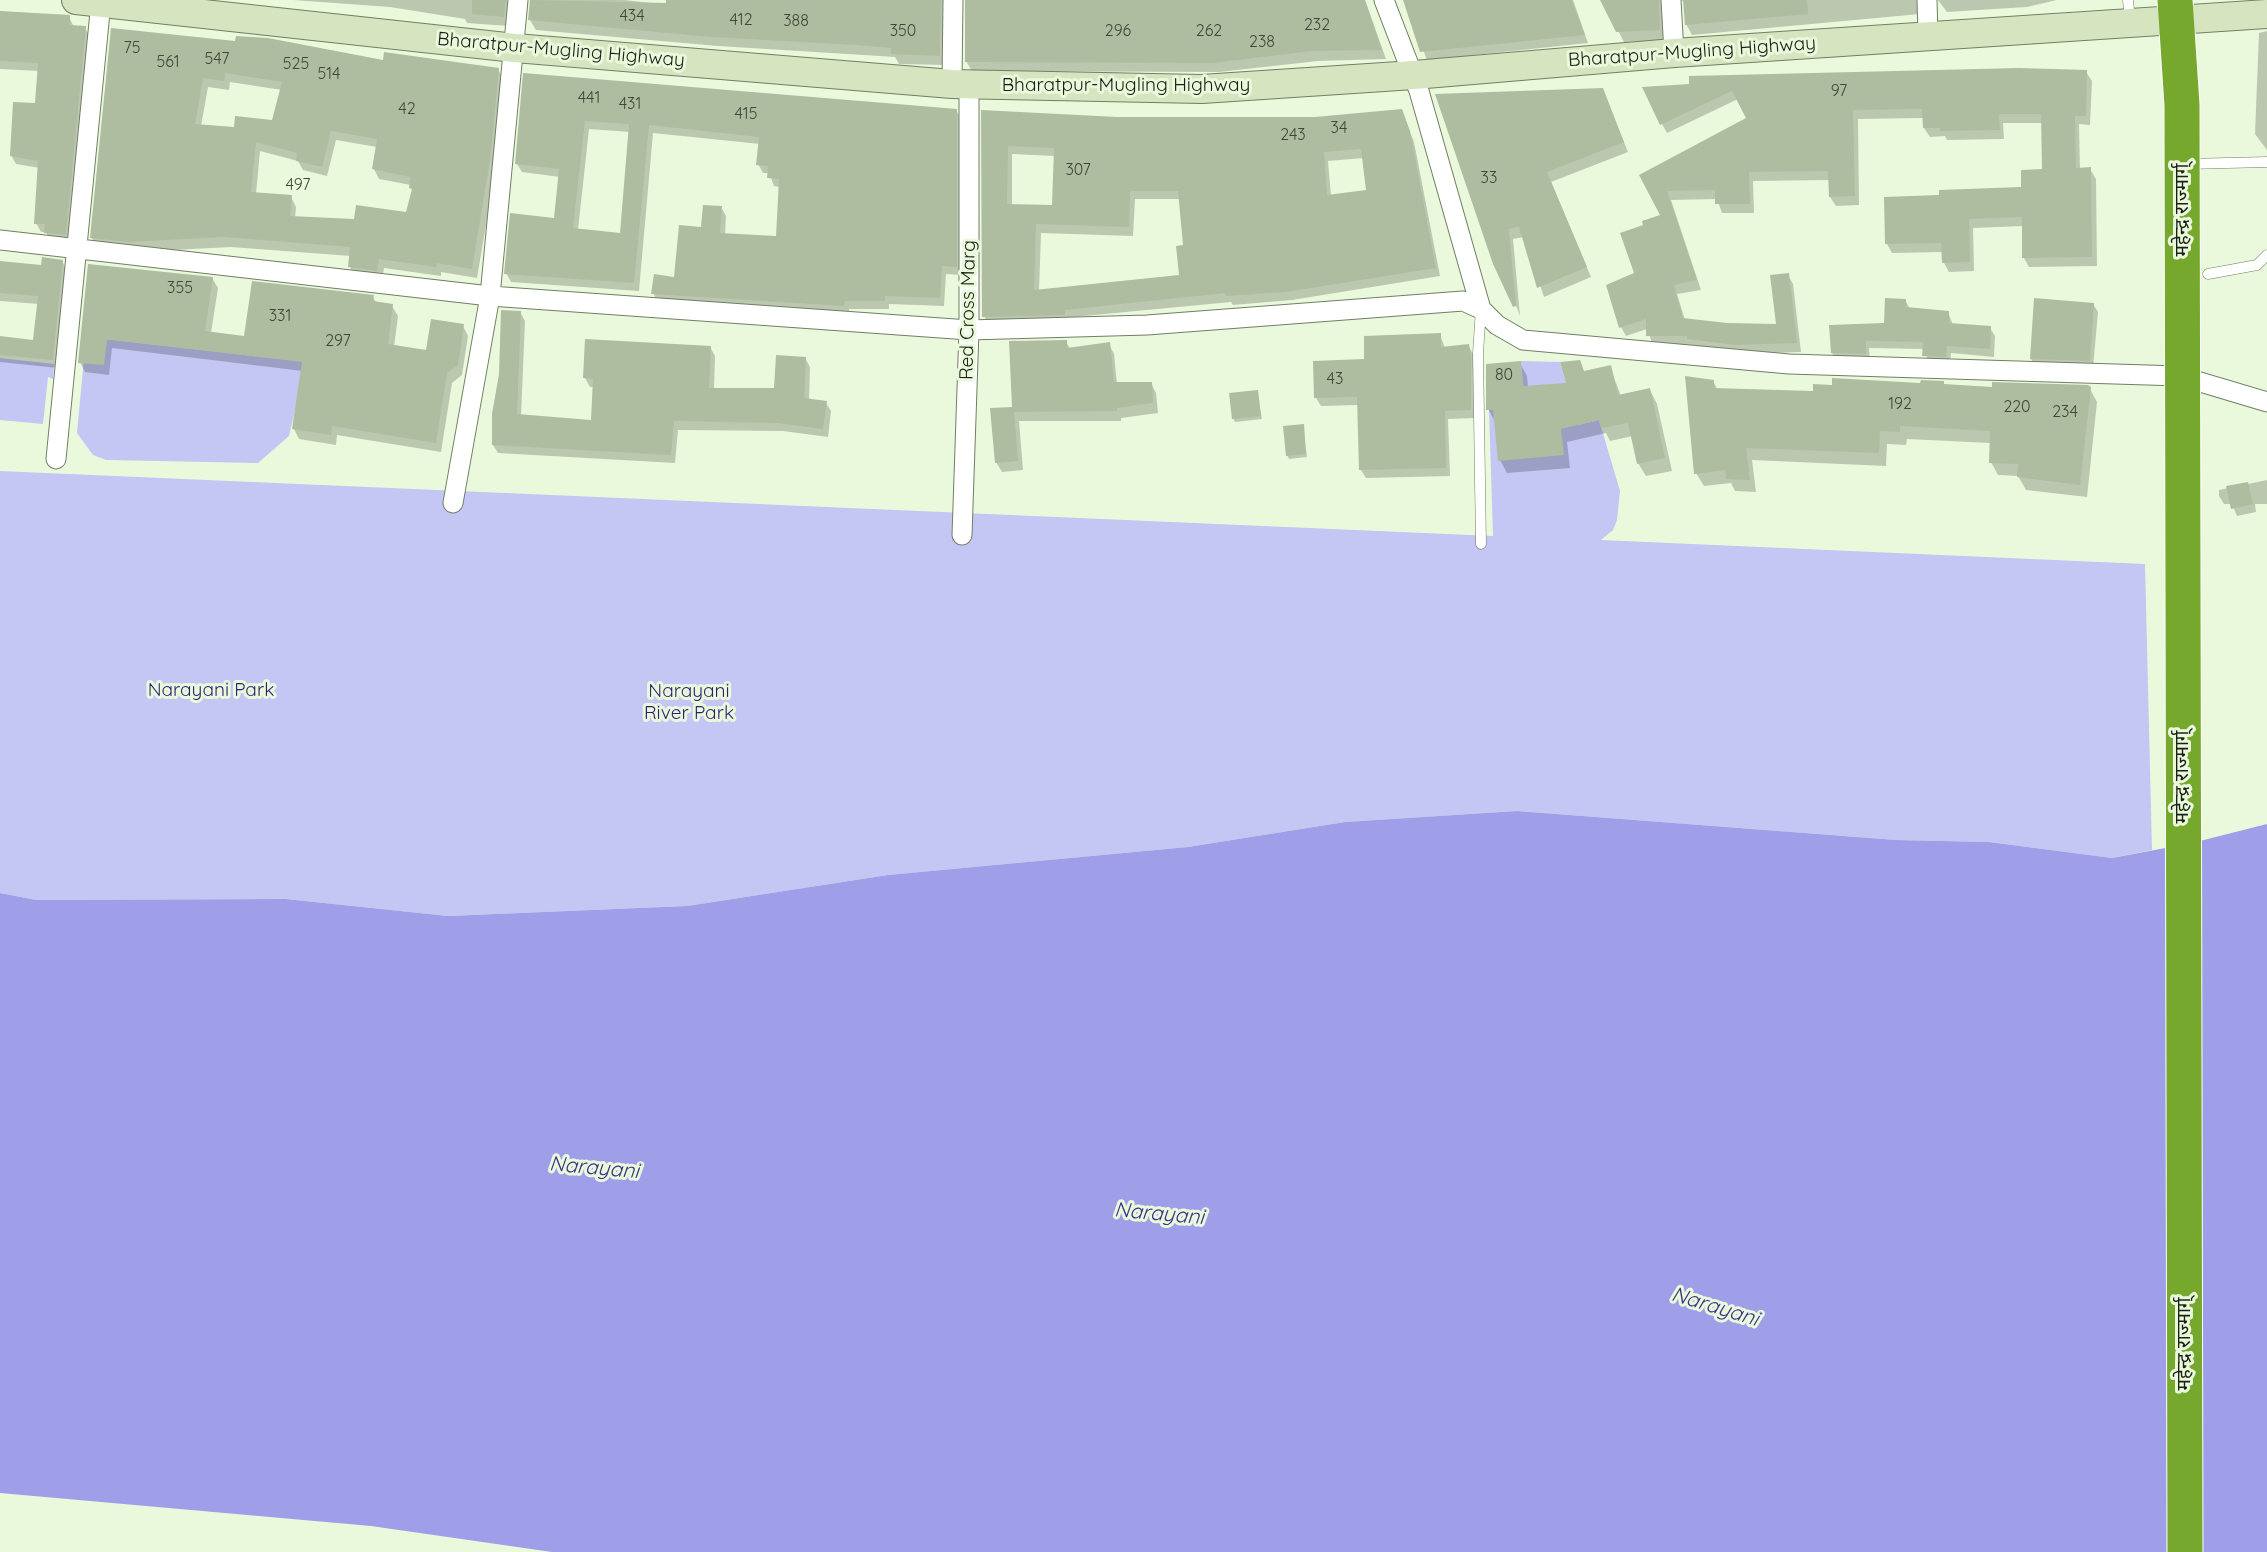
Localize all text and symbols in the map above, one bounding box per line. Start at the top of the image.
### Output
house number: 434 [619,6,645,26]
house number: 412 [729,10,753,30]
house number: 388 [783,11,809,31]
house number: 232 [1304,15,1330,35]
house number: 350 [890,21,916,41]
house number: 296 [1105,21,1131,41]
house number: 262 [1196,21,1222,41]
street label: Bharatpur-Mugling Highway [436,28,686,72]
house number: 238 [1249,32,1275,52]
street label: Bharatpur-Mugling Highway [1567,32,1817,72]
house number: 75 [124,38,140,58]
house number: 547 [205,49,229,69]
house number: 561 [156,52,180,72]
house number: 525 [283,54,309,74]
house number: 514 [318,64,340,84]
street label: Bharatpur-Mugling Highway [1002,74,1250,96]
house number: 97 [1831,81,1847,101]
house number: 441 [578,88,600,108]
house number: 431 [619,94,641,114]
house number: 42 [398,99,416,119]
house number: 415 [735,104,757,124]
house number: 34 [1331,118,1347,138]
house number: 243 [1280,125,1306,145]
house number: 307 [1065,160,1091,180]
street label: महेन्द्र राज्मार्ग् [2171,163,2193,257]
house number: 33 [1481,168,1497,188]
house number: 497 [286,175,310,195]
street label: Red Cross Marg [955,240,981,380]
house number: 355 [167,278,193,298]
house number: 331 [269,306,291,326]
house number: 297 [325,331,351,351]
house number: 80 [1495,365,1513,385]
house number: 43 [1327,369,1343,389]
house number: 192 [1888,394,1912,414]
house number: 220 [2003,397,2031,417]
house number: 234 [2052,402,2078,422]
park label: Narayani Park [148,679,274,701]
park label: Narayani River Park [644,680,734,724]
street label: महेन्द्र राज्मार्ग् [2171,730,2193,824]
water label: Narayani [548,1152,640,1184]
water label: Narayani [1113,1198,1205,1230]
water label: Narayani [1668,1282,1762,1332]
street label: महेन्द्र राज्मार्ग् [2173,1297,2195,1391]

